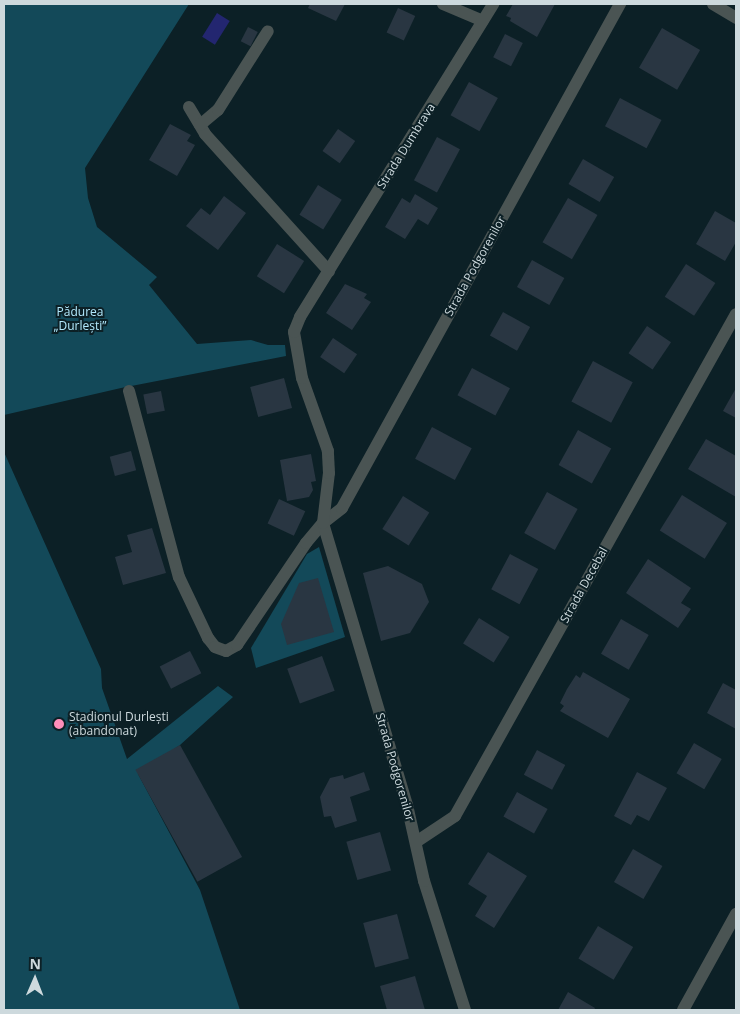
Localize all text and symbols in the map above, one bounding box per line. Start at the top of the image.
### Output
street label: Strada Dumbrava [374,100,438,192]
street label: Strada Podgorenilor [441,213,509,319]
park label: Pădurea „Durlești” [54,305,106,333]
street label: Strada Decebal [557,545,611,625]
place label: Stadionul Durlești (abandonat) [69,710,169,738]
street label: Strada Podgorenilor [373,711,417,823]
marker: Stadionul Durlești (abandonat) [53,718,65,730]
north arrow [10,954,60,1004]
text: N [29,954,41,973]

